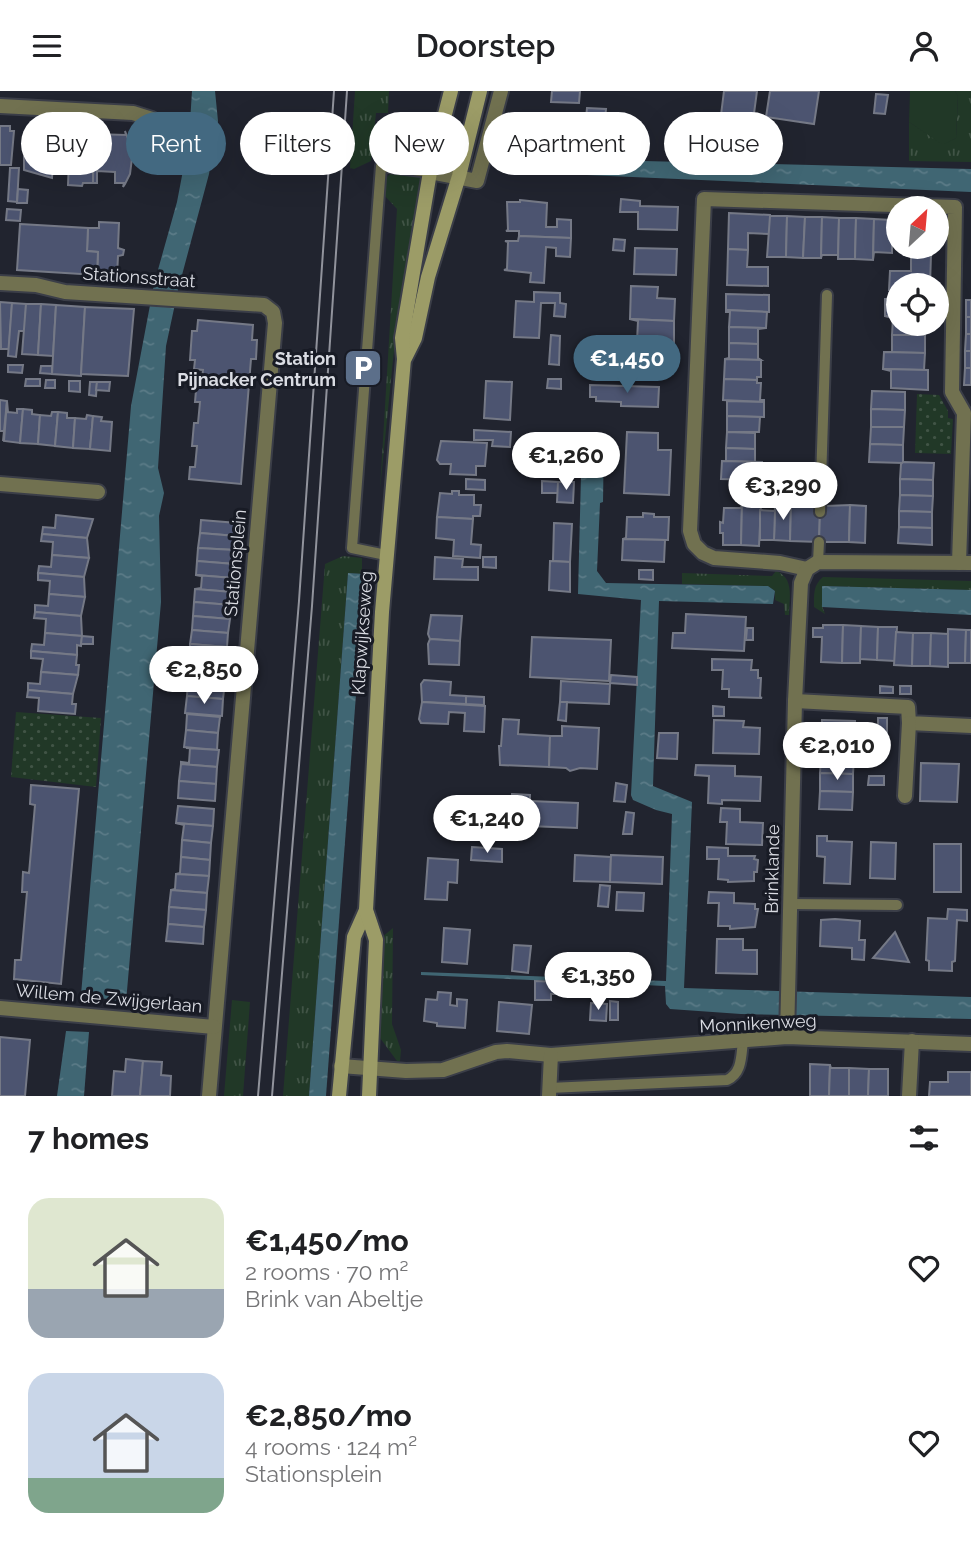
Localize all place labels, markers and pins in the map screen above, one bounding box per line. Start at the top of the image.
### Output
pin: €1,450 [570,335,684,395]
parking icon: Station Pijnacker Centrum [342,347,384,389]
place label: Station Pijnacker Centrum [177,348,336,390]
pin: €1,260 [509,433,623,492]
pin: €3,290 [726,463,840,522]
pin: €2,850 [147,647,261,706]
pin: €2,010 [780,723,894,782]
pin: €1,240 [430,795,544,855]
pin: €1,350 [541,953,655,1012]

